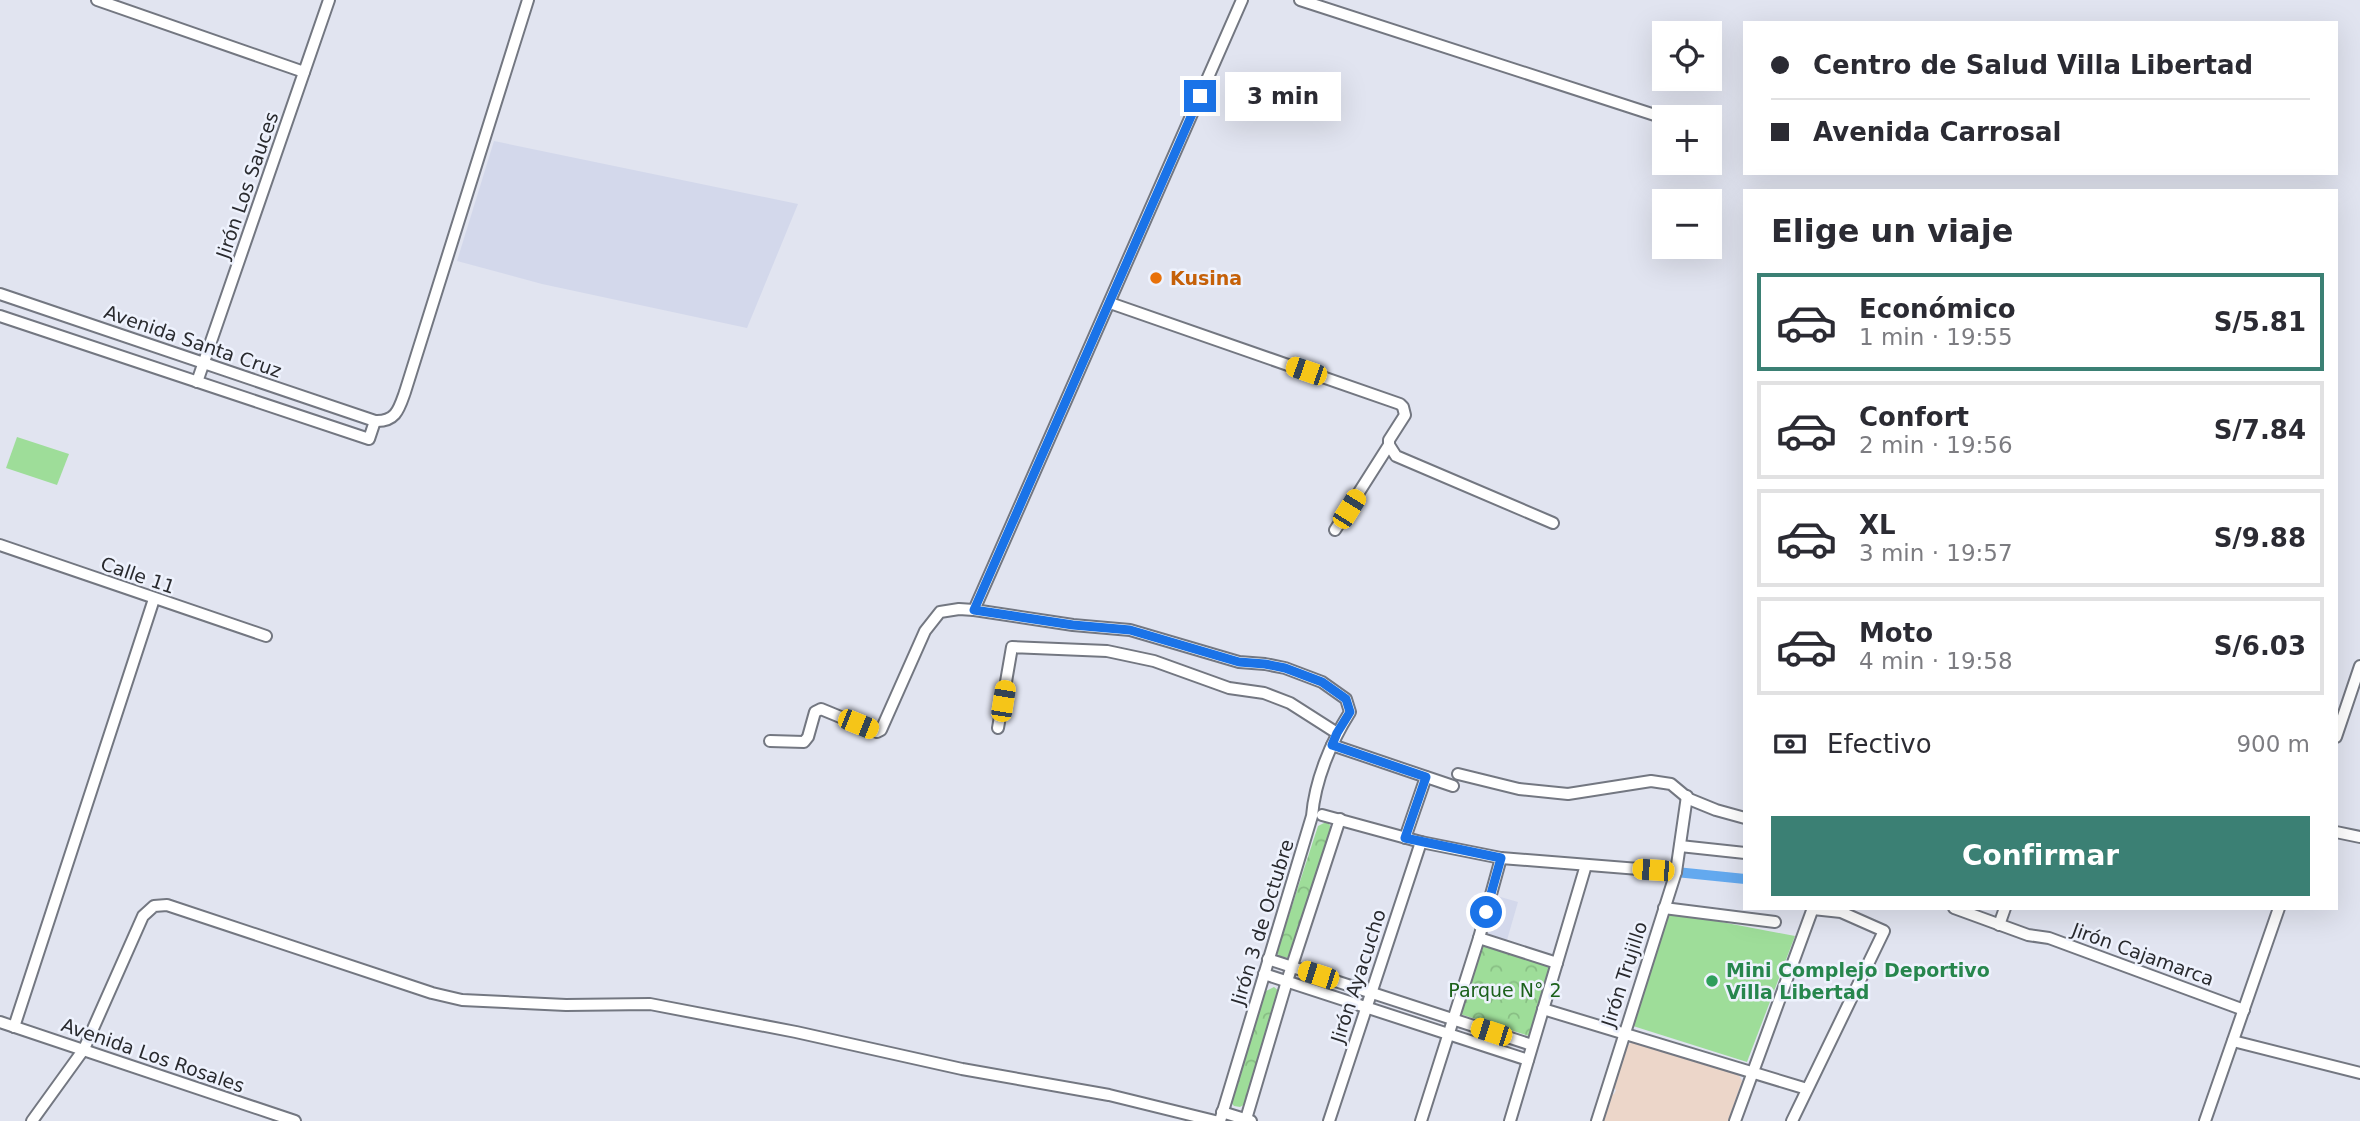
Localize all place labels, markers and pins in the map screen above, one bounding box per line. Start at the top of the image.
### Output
place label: Kusina [1170,267,1242,289]
marker: Kusina [1148,270,1164,286]
place label: Mini Complejo Deportivo Villa Libertad [1726,959,1990,1003]
marker: Mini Complejo Deportivo Villa Libertad [1704,973,1720,989]

